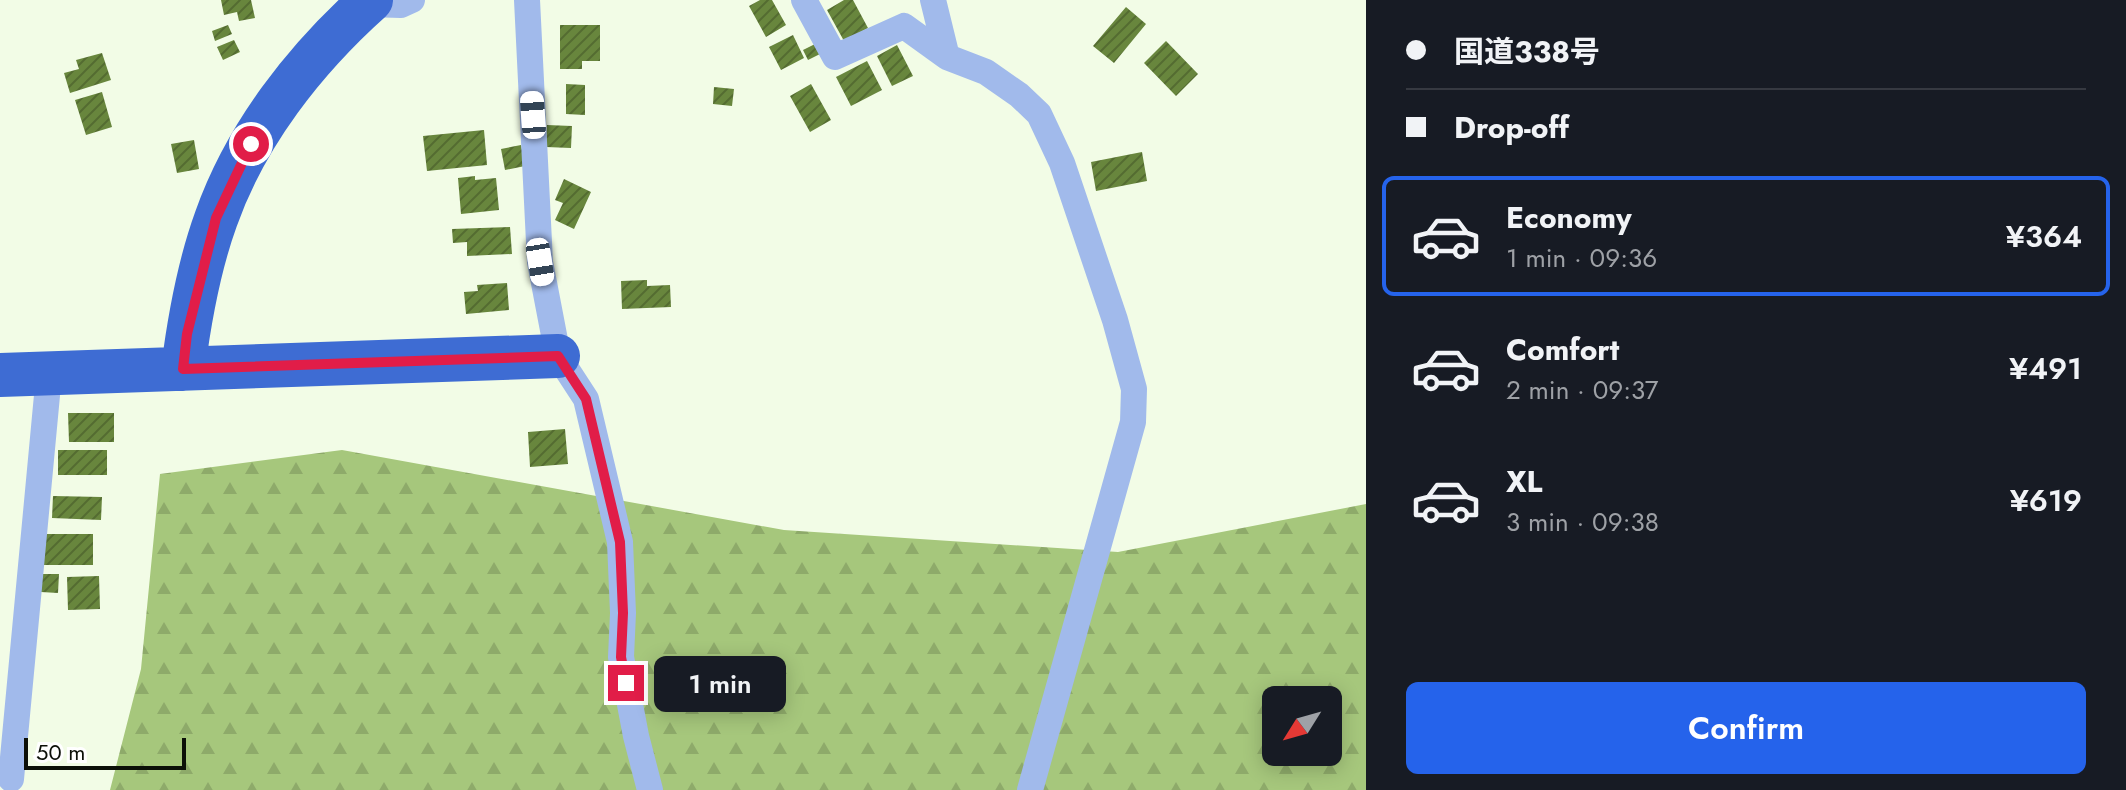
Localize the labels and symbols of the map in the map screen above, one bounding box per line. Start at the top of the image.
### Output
car [519,90,547,140]
route start [233,126,269,162]
car [524,236,556,288]
callout: 1 min [654,655,786,711]
route end [608,665,644,701]
north arrow [1262,686,1342,766]
scale bar [24,734,186,770]

